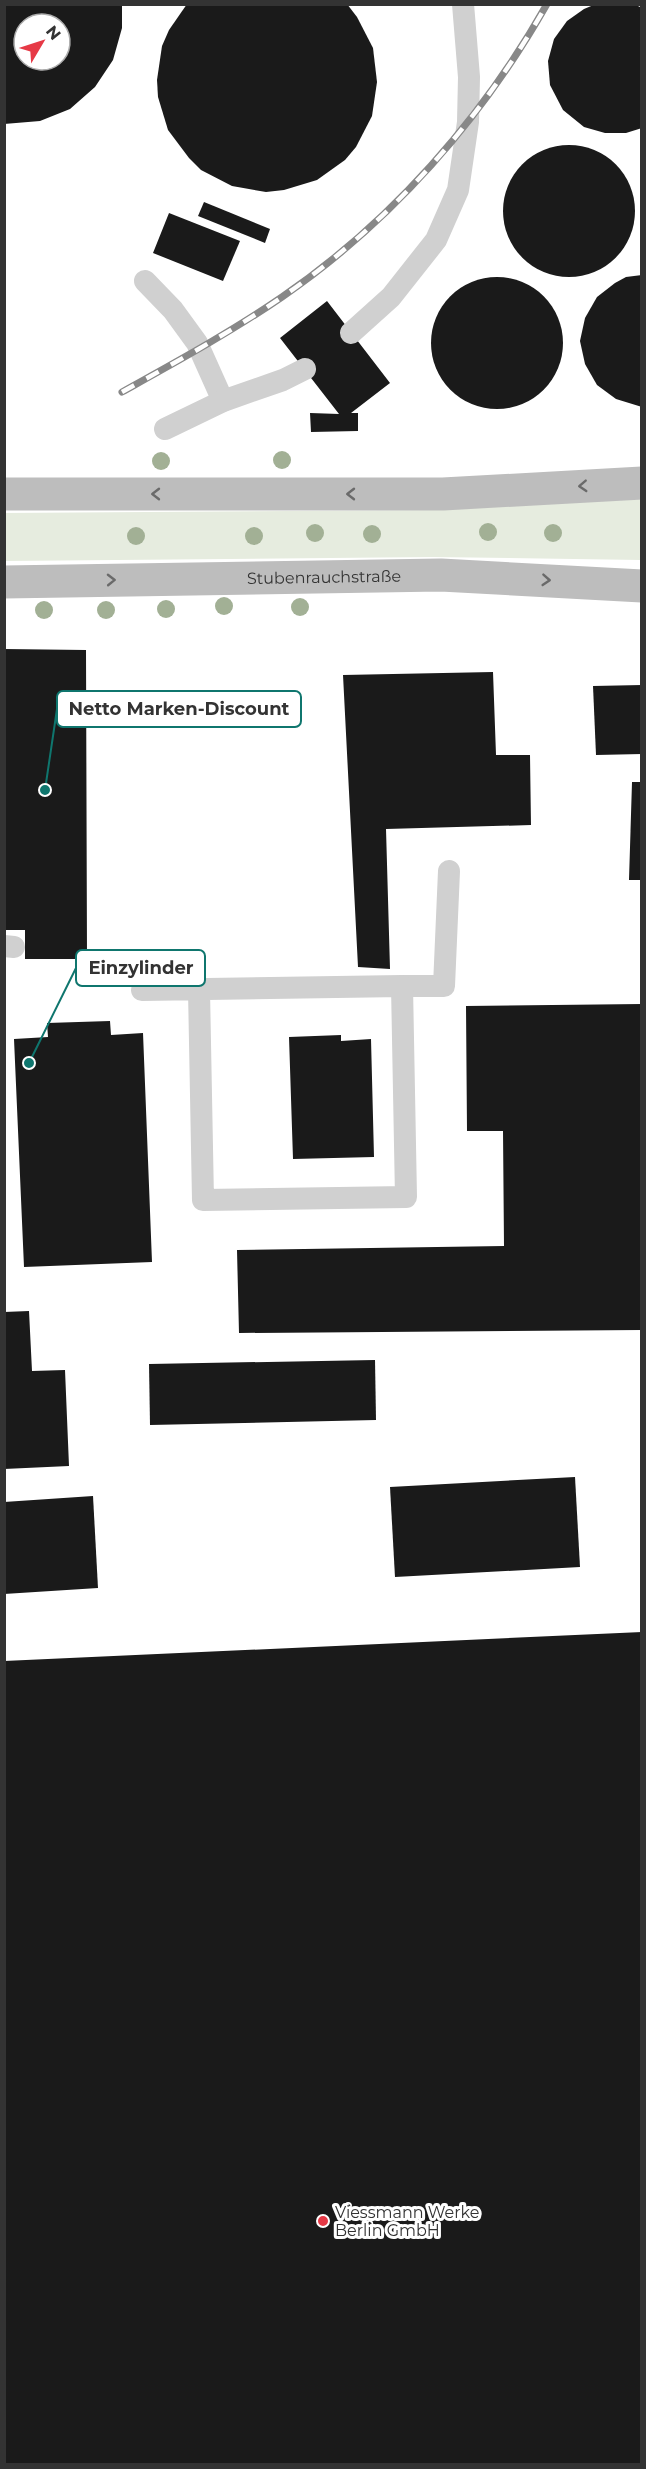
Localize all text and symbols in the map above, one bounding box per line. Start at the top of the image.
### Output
north arrow [12,12,72,72]
text: N [42,22,65,44]
one-way arrow [579,480,588,493]
one-way arrow [152,488,161,500]
one-way arrow [347,488,356,500]
street label: Stubenrauchstraße [247,567,401,588]
one-way arrow [542,573,551,586]
one-way arrow [106,574,115,586]
callout: Netto Marken-Discount [57,691,301,727]
text: Netto Marken-Discount [69,698,290,720]
callout: Einzylinder [76,950,205,986]
text: Einzylinder [88,957,194,979]
place label: Viessmann Werke Berlin GmbH [335,2203,479,2240]
marker: Viessmann Werke Berlin GmbH [316,2214,330,2228]

